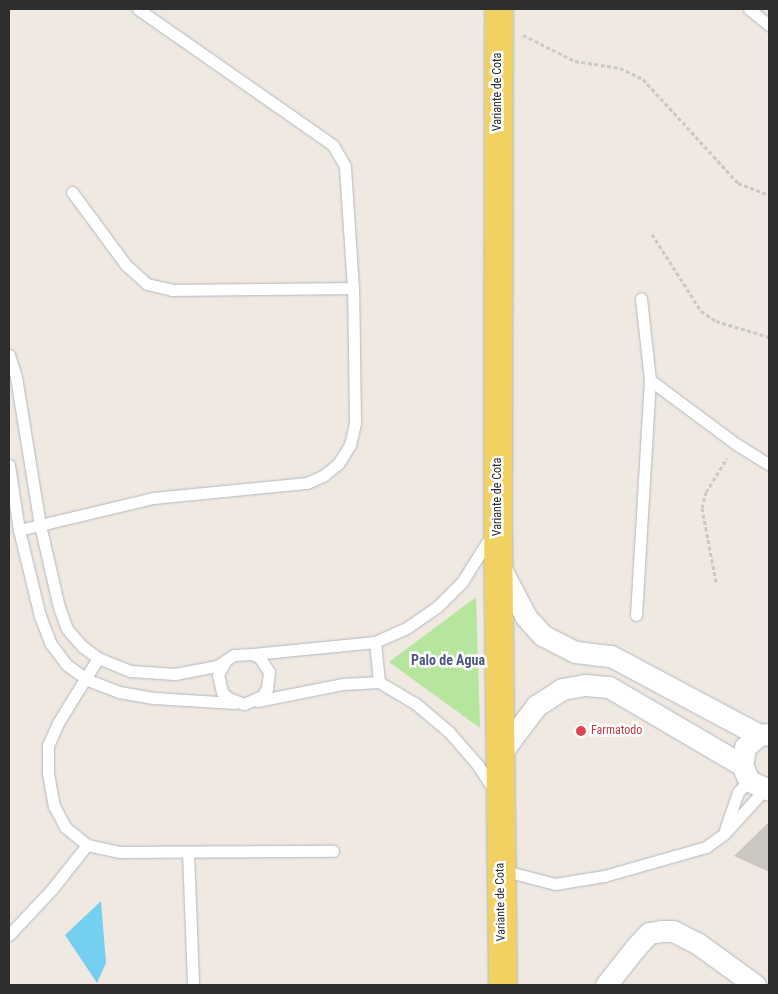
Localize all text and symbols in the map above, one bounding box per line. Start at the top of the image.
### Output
street label: Variante de Cota [491,53,505,131]
street label: Variante de Cota [491,458,505,536]
district label: Palo de Agua [411,652,485,668]
place label: Farmatodo [591,724,642,738]
marker: Farmatodo [575,725,587,737]
street label: Variante de Cota [493,863,509,941]

